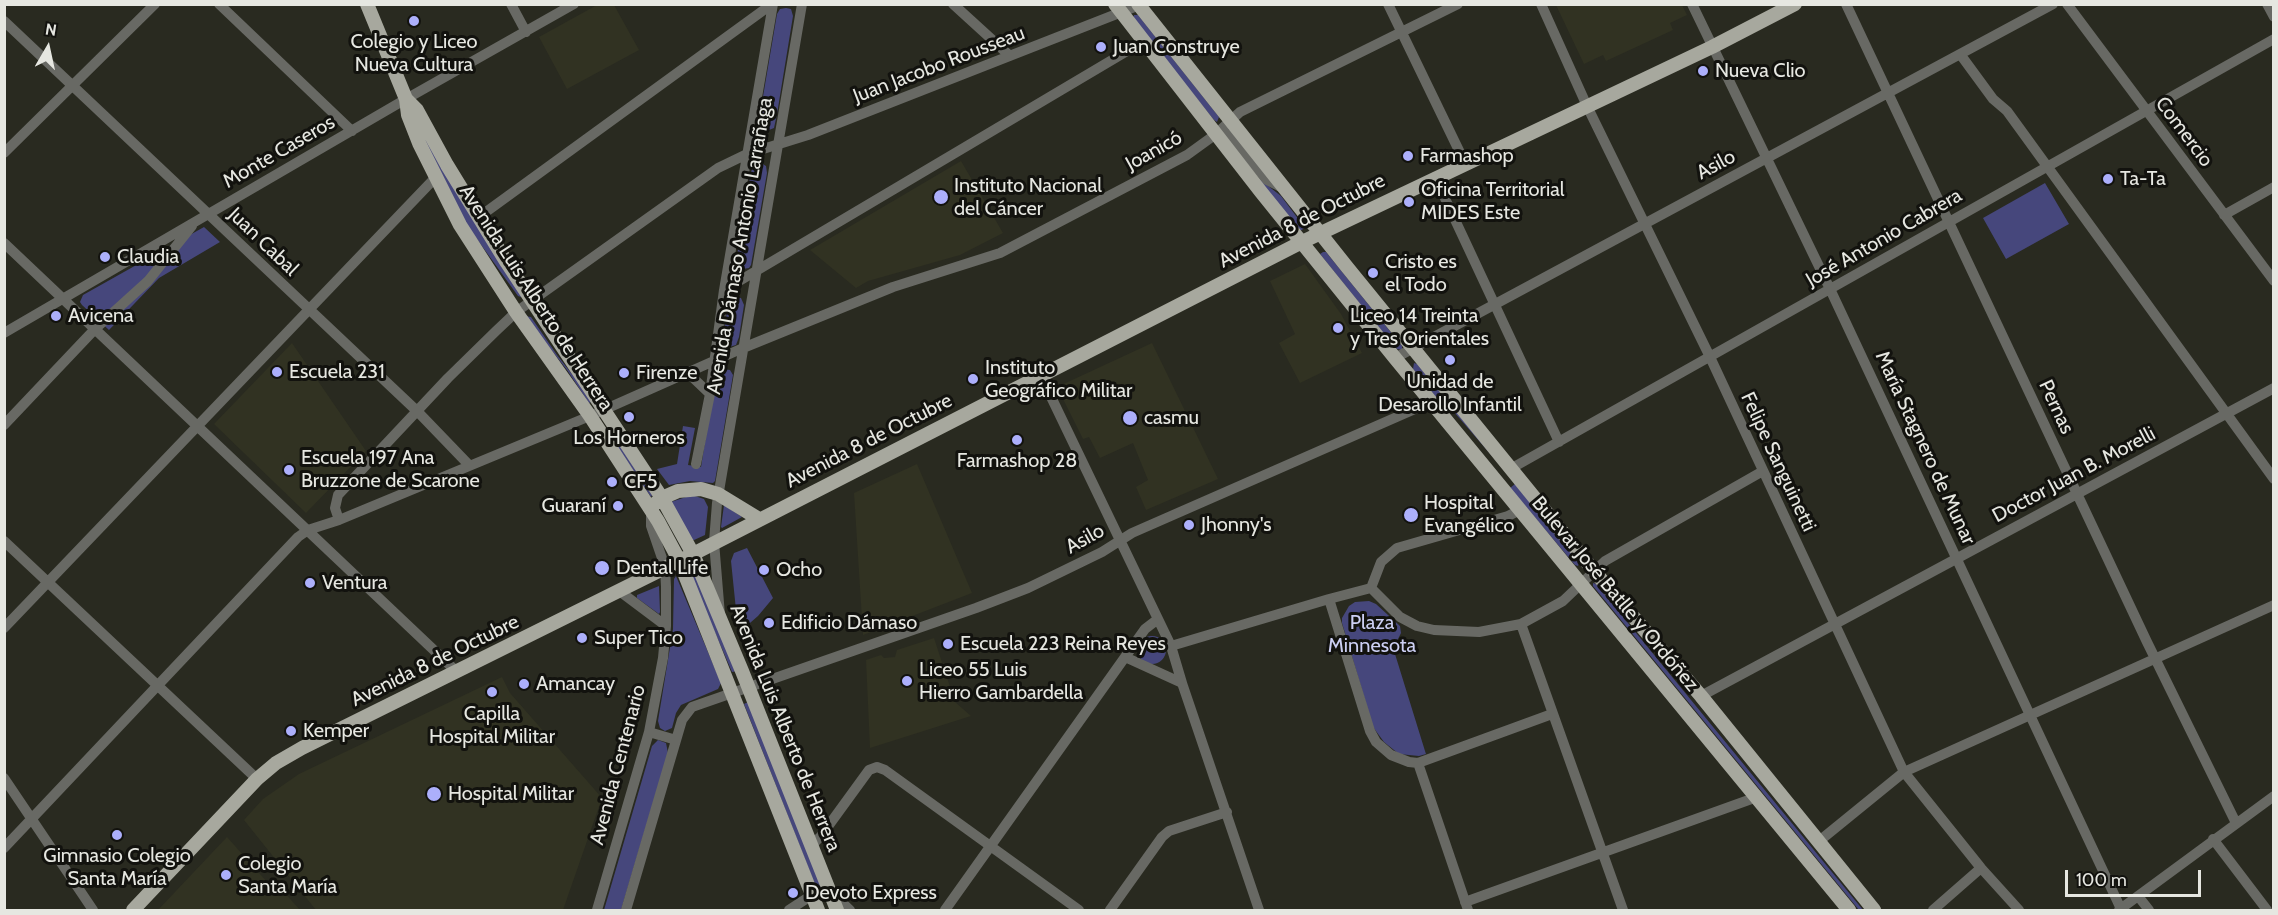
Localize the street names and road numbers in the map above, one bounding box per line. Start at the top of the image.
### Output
street label: Juan Jacobo Rousseau [850,21,1028,109]
street label: Comercio [2150,92,2218,172]
street label: Avenida Dámaso Antonio Larrañaga [702,96,778,396]
street label: Monte Caseros [219,110,339,194]
street label: Joanicó [1122,126,1186,176]
street label: Asilo [1693,145,1739,185]
street label: Avenida 8 de Octubre [1215,169,1389,273]
street label: Avenida Luis Alberto de Herrera [454,181,618,415]
street label: José Antonio Cabrera [1802,184,1966,292]
street label: Juan Cabal [223,203,303,281]
street label: María Stagnero de Munar [1870,348,1980,548]
street label: Pernas [2033,376,2079,438]
street label: Avenida 8 de Octubre [782,389,956,493]
street label: Felipe Sanguinetti [1735,389,1821,535]
street label: Doctor Juan B. Morelli [1988,422,2160,528]
street label: Bulevar José Batlle y Ordóñez [1526,492,1704,696]
street label: Asilo [1061,519,1109,559]
street label: Avenida Luis Alberto de Herrera [724,601,846,855]
street label: Avenida 8 de Octubre [347,610,523,712]
street label: Avenida Centenario [585,682,651,848]

